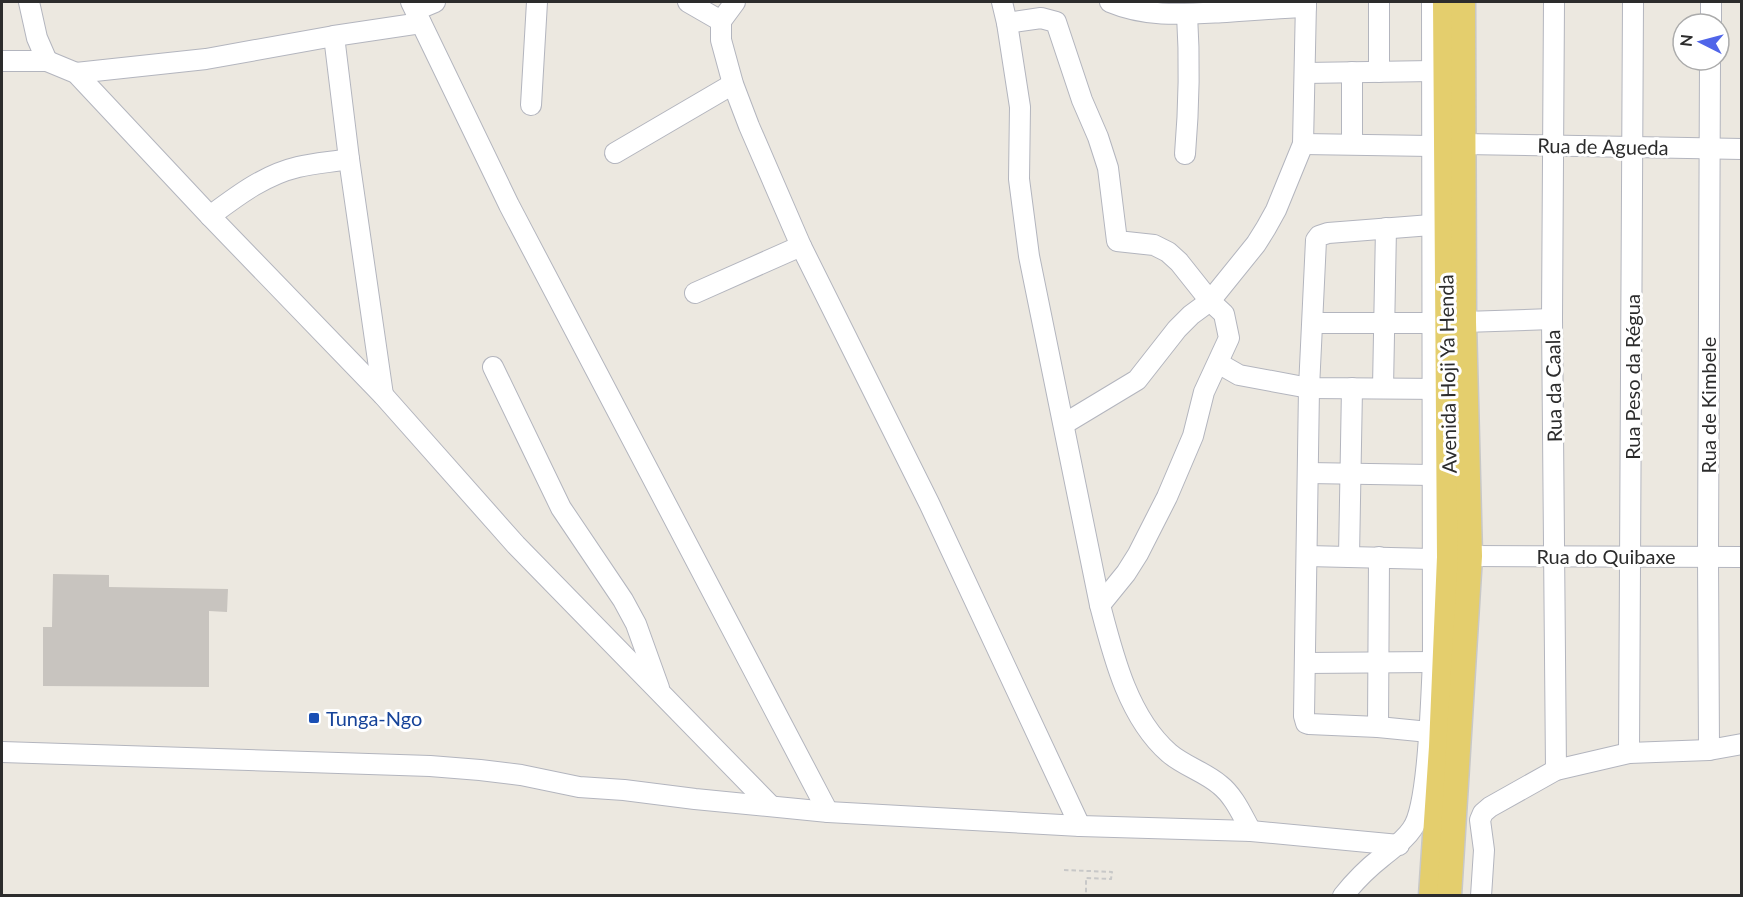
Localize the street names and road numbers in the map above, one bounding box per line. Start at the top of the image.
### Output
street label: Rua de Agueda [1537,133,1669,159]
street label: Avenida Hoji Ya Henda [1433,274,1461,474]
street label: Rua Peso da Régua [1620,294,1644,460]
street label: Rua da Caala [1540,330,1566,442]
street label: Rua de Kimbele [1696,337,1720,473]
street label: Rua do Quibaxe [1536,544,1676,568]

